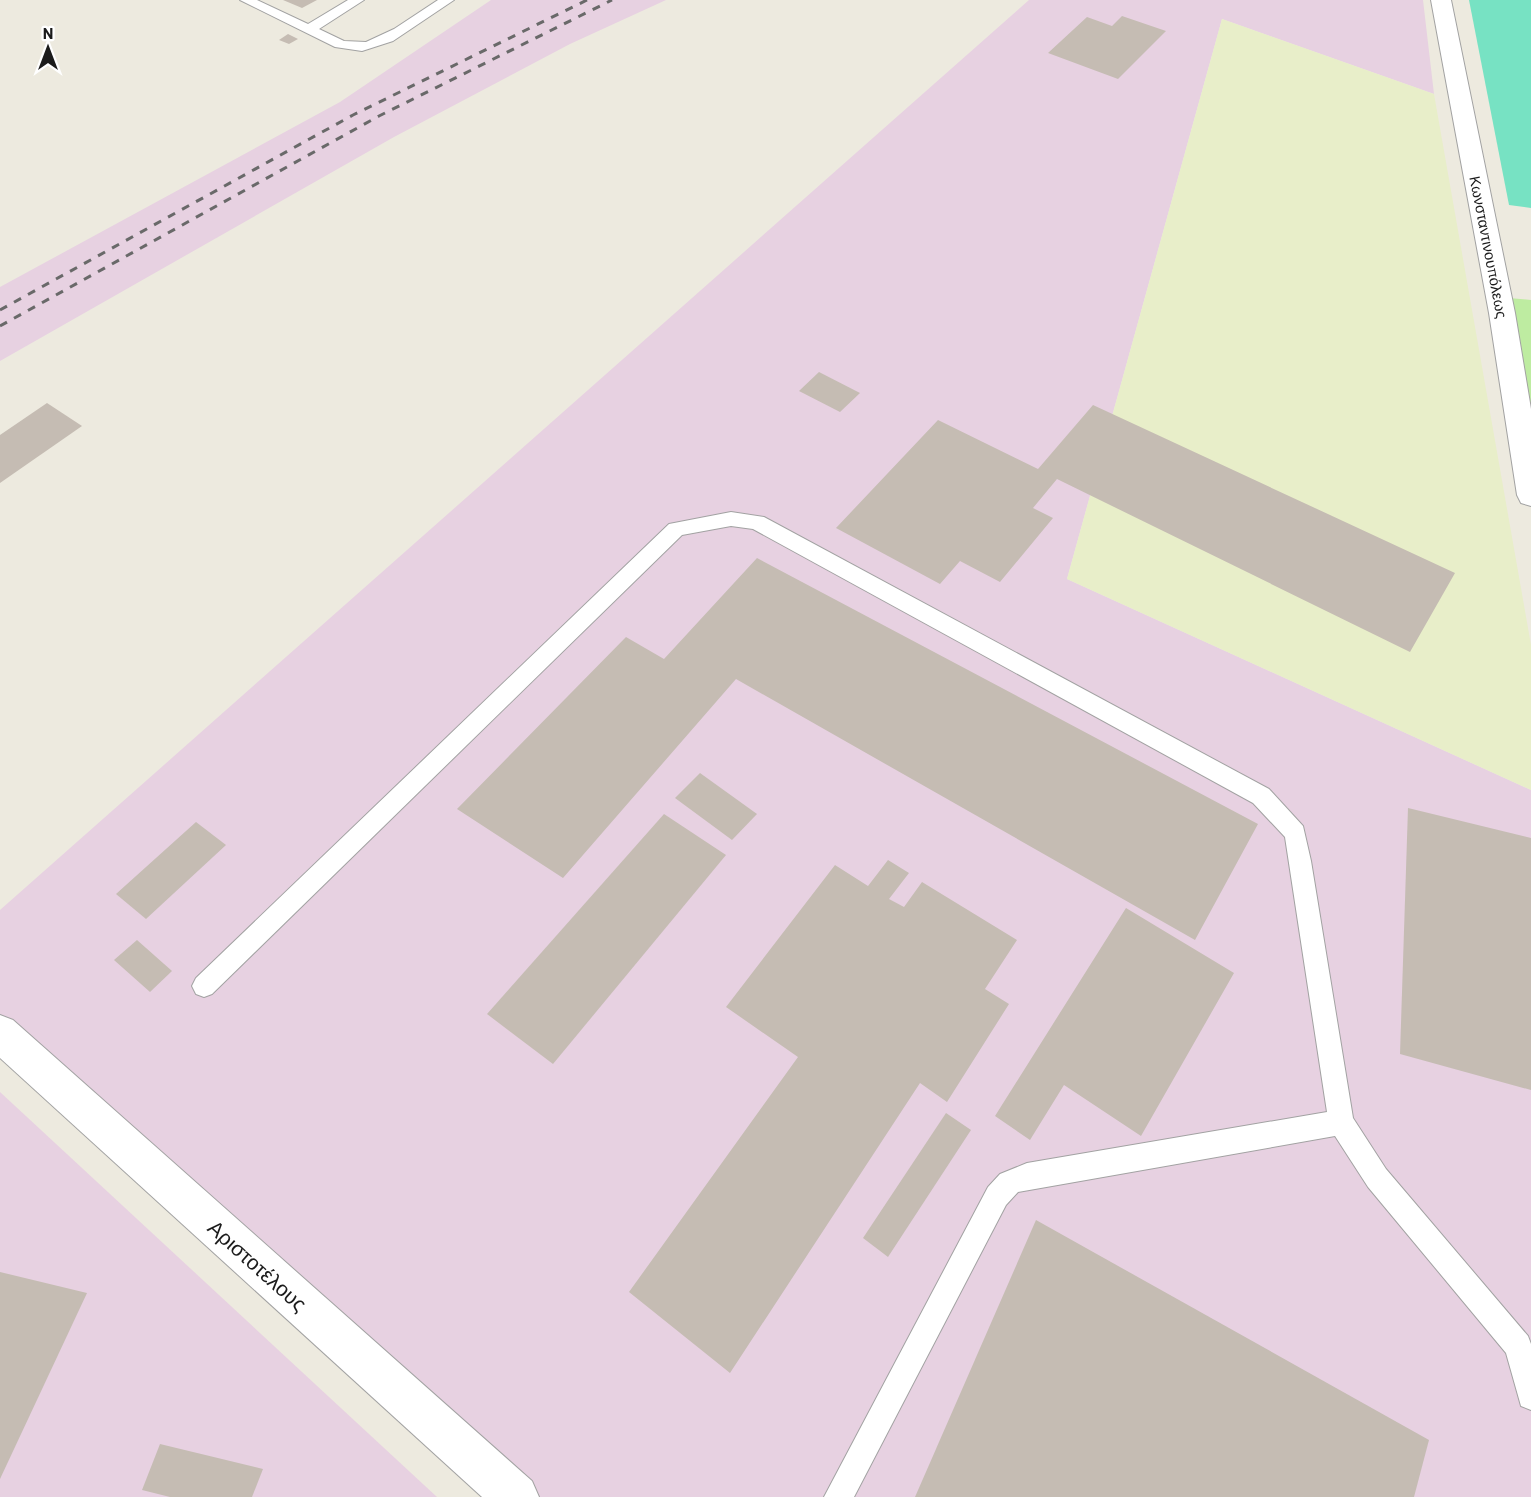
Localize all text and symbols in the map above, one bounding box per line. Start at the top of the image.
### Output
north arrow [18,18,78,78]
text: N [43,23,53,42]
street label: Κωνσταντινουπόλεως [1466,174,1512,320]
street label: Αριστοτέλους [204,1214,312,1316]

